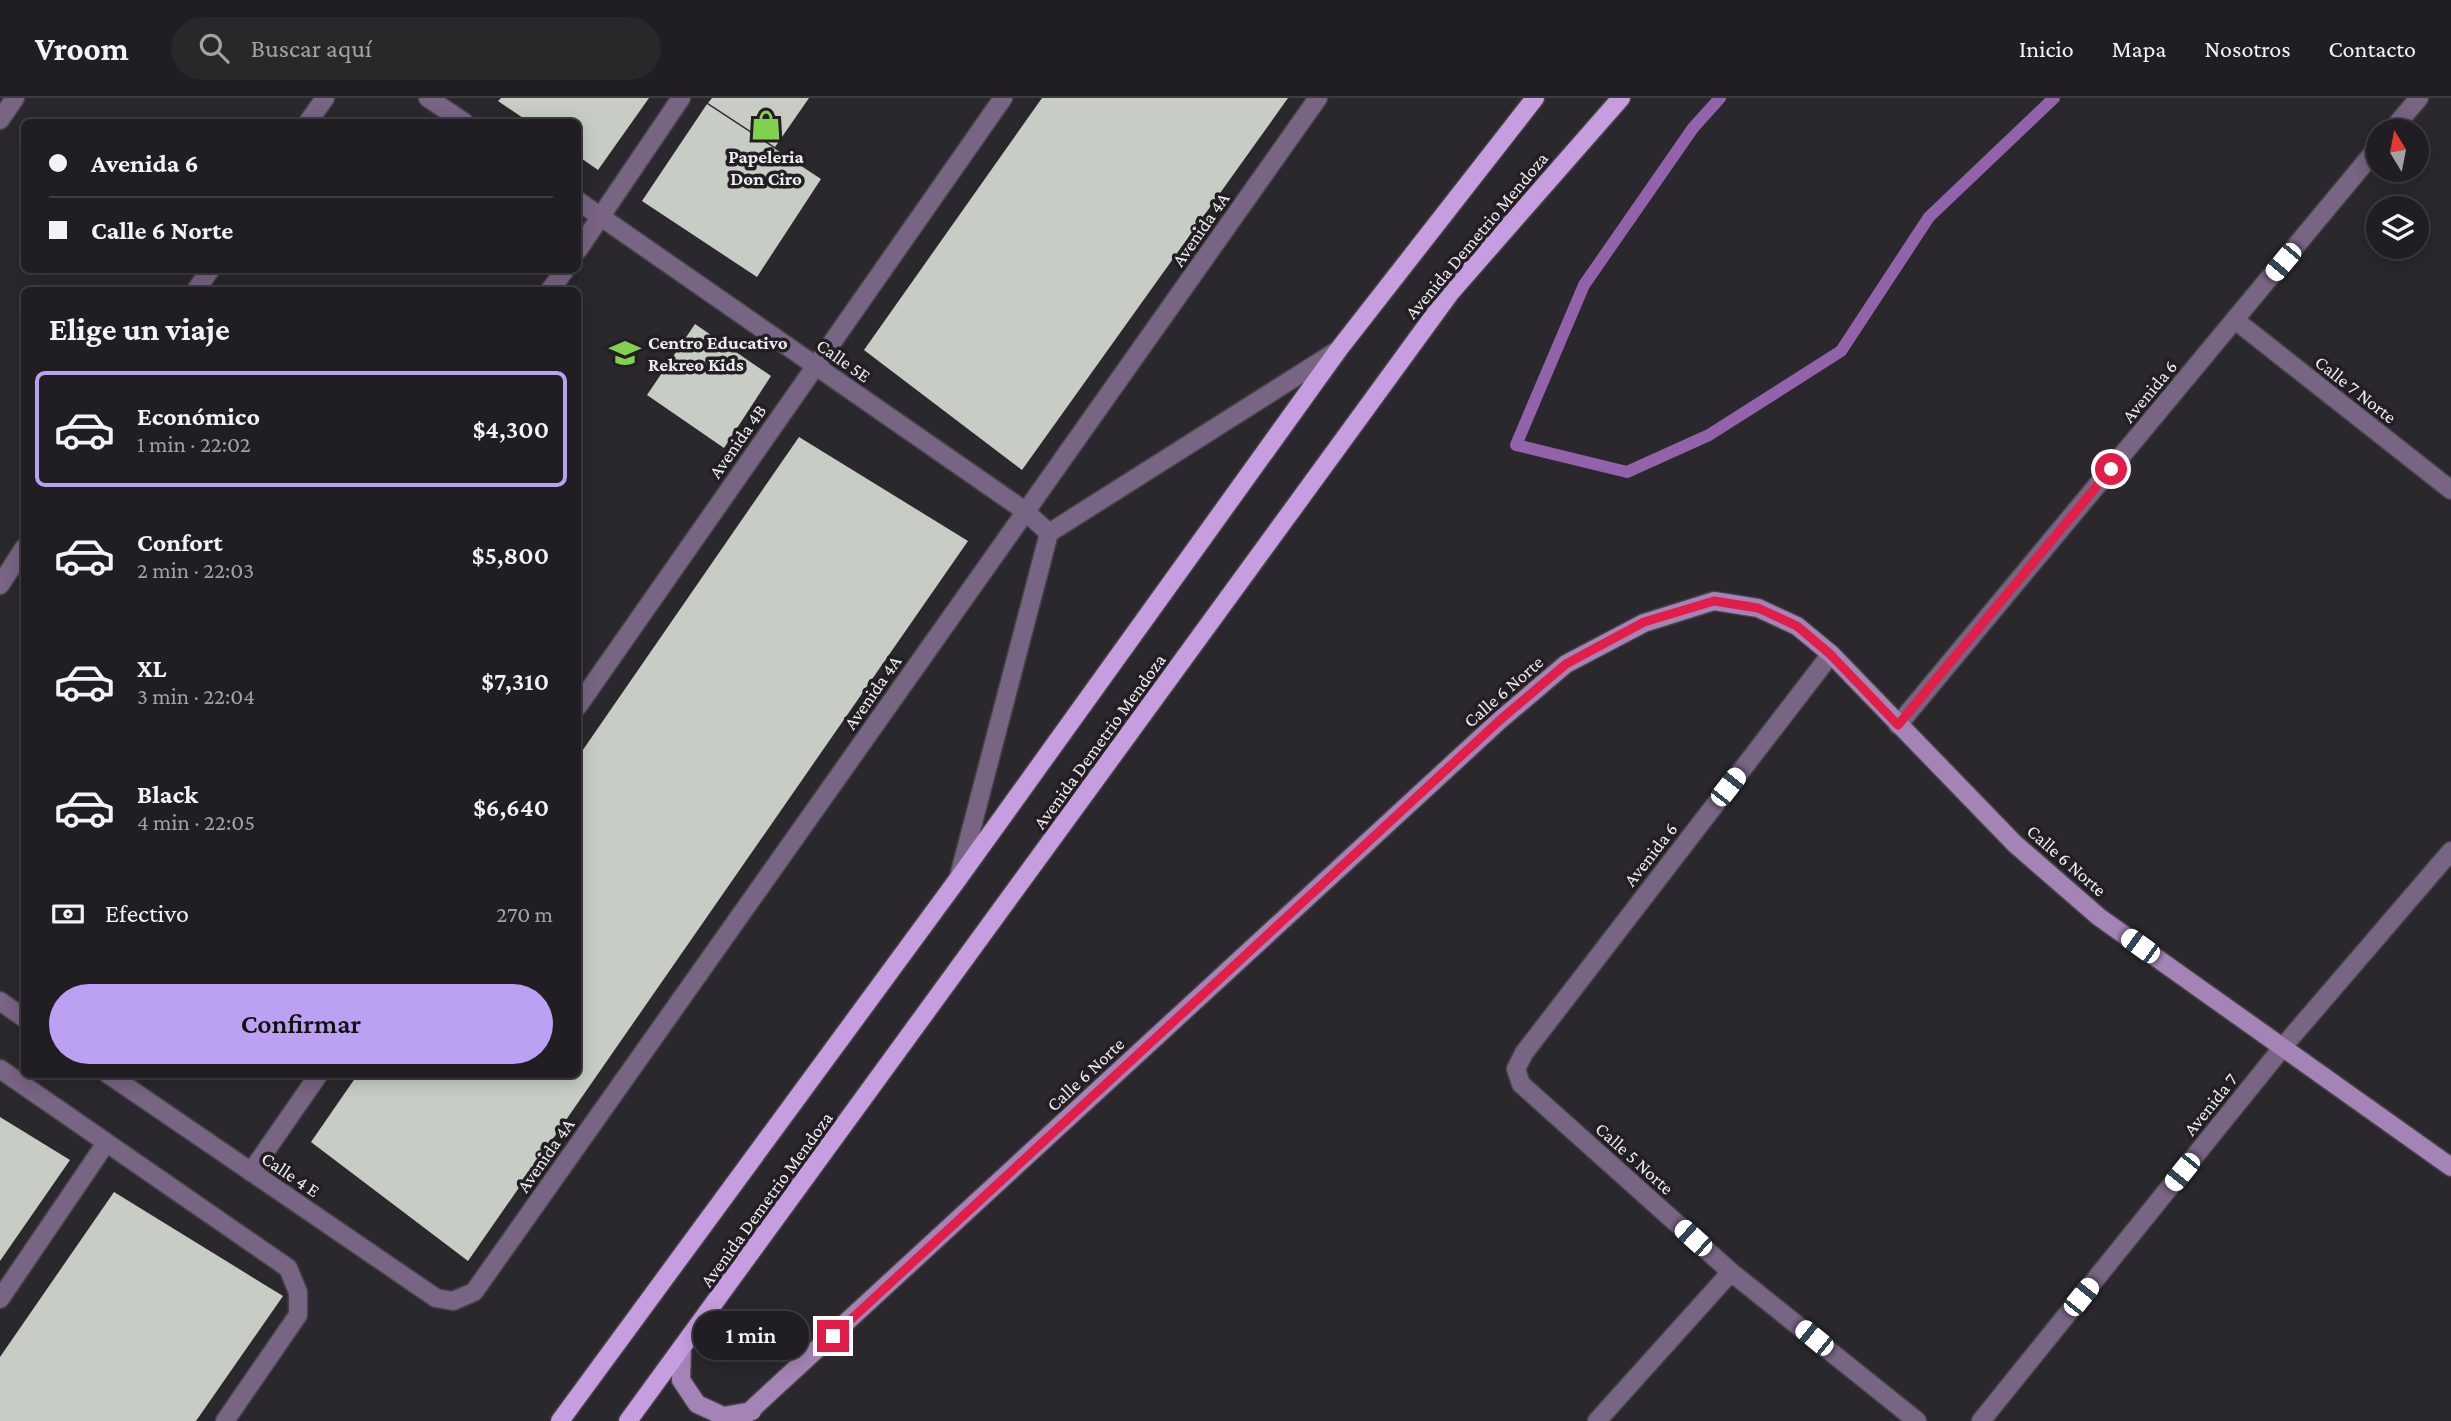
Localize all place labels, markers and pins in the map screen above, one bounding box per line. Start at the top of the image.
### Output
shop icon: Papeleria Don Ciro [749,108,783,142]
place label: Papeleria Don Ciro [728,146,805,189]
place label: Centro Educativo Rekreo Kids [648,332,788,375]
school or university icon: Centro Educativo Rekreo Kids [608,336,642,370]

